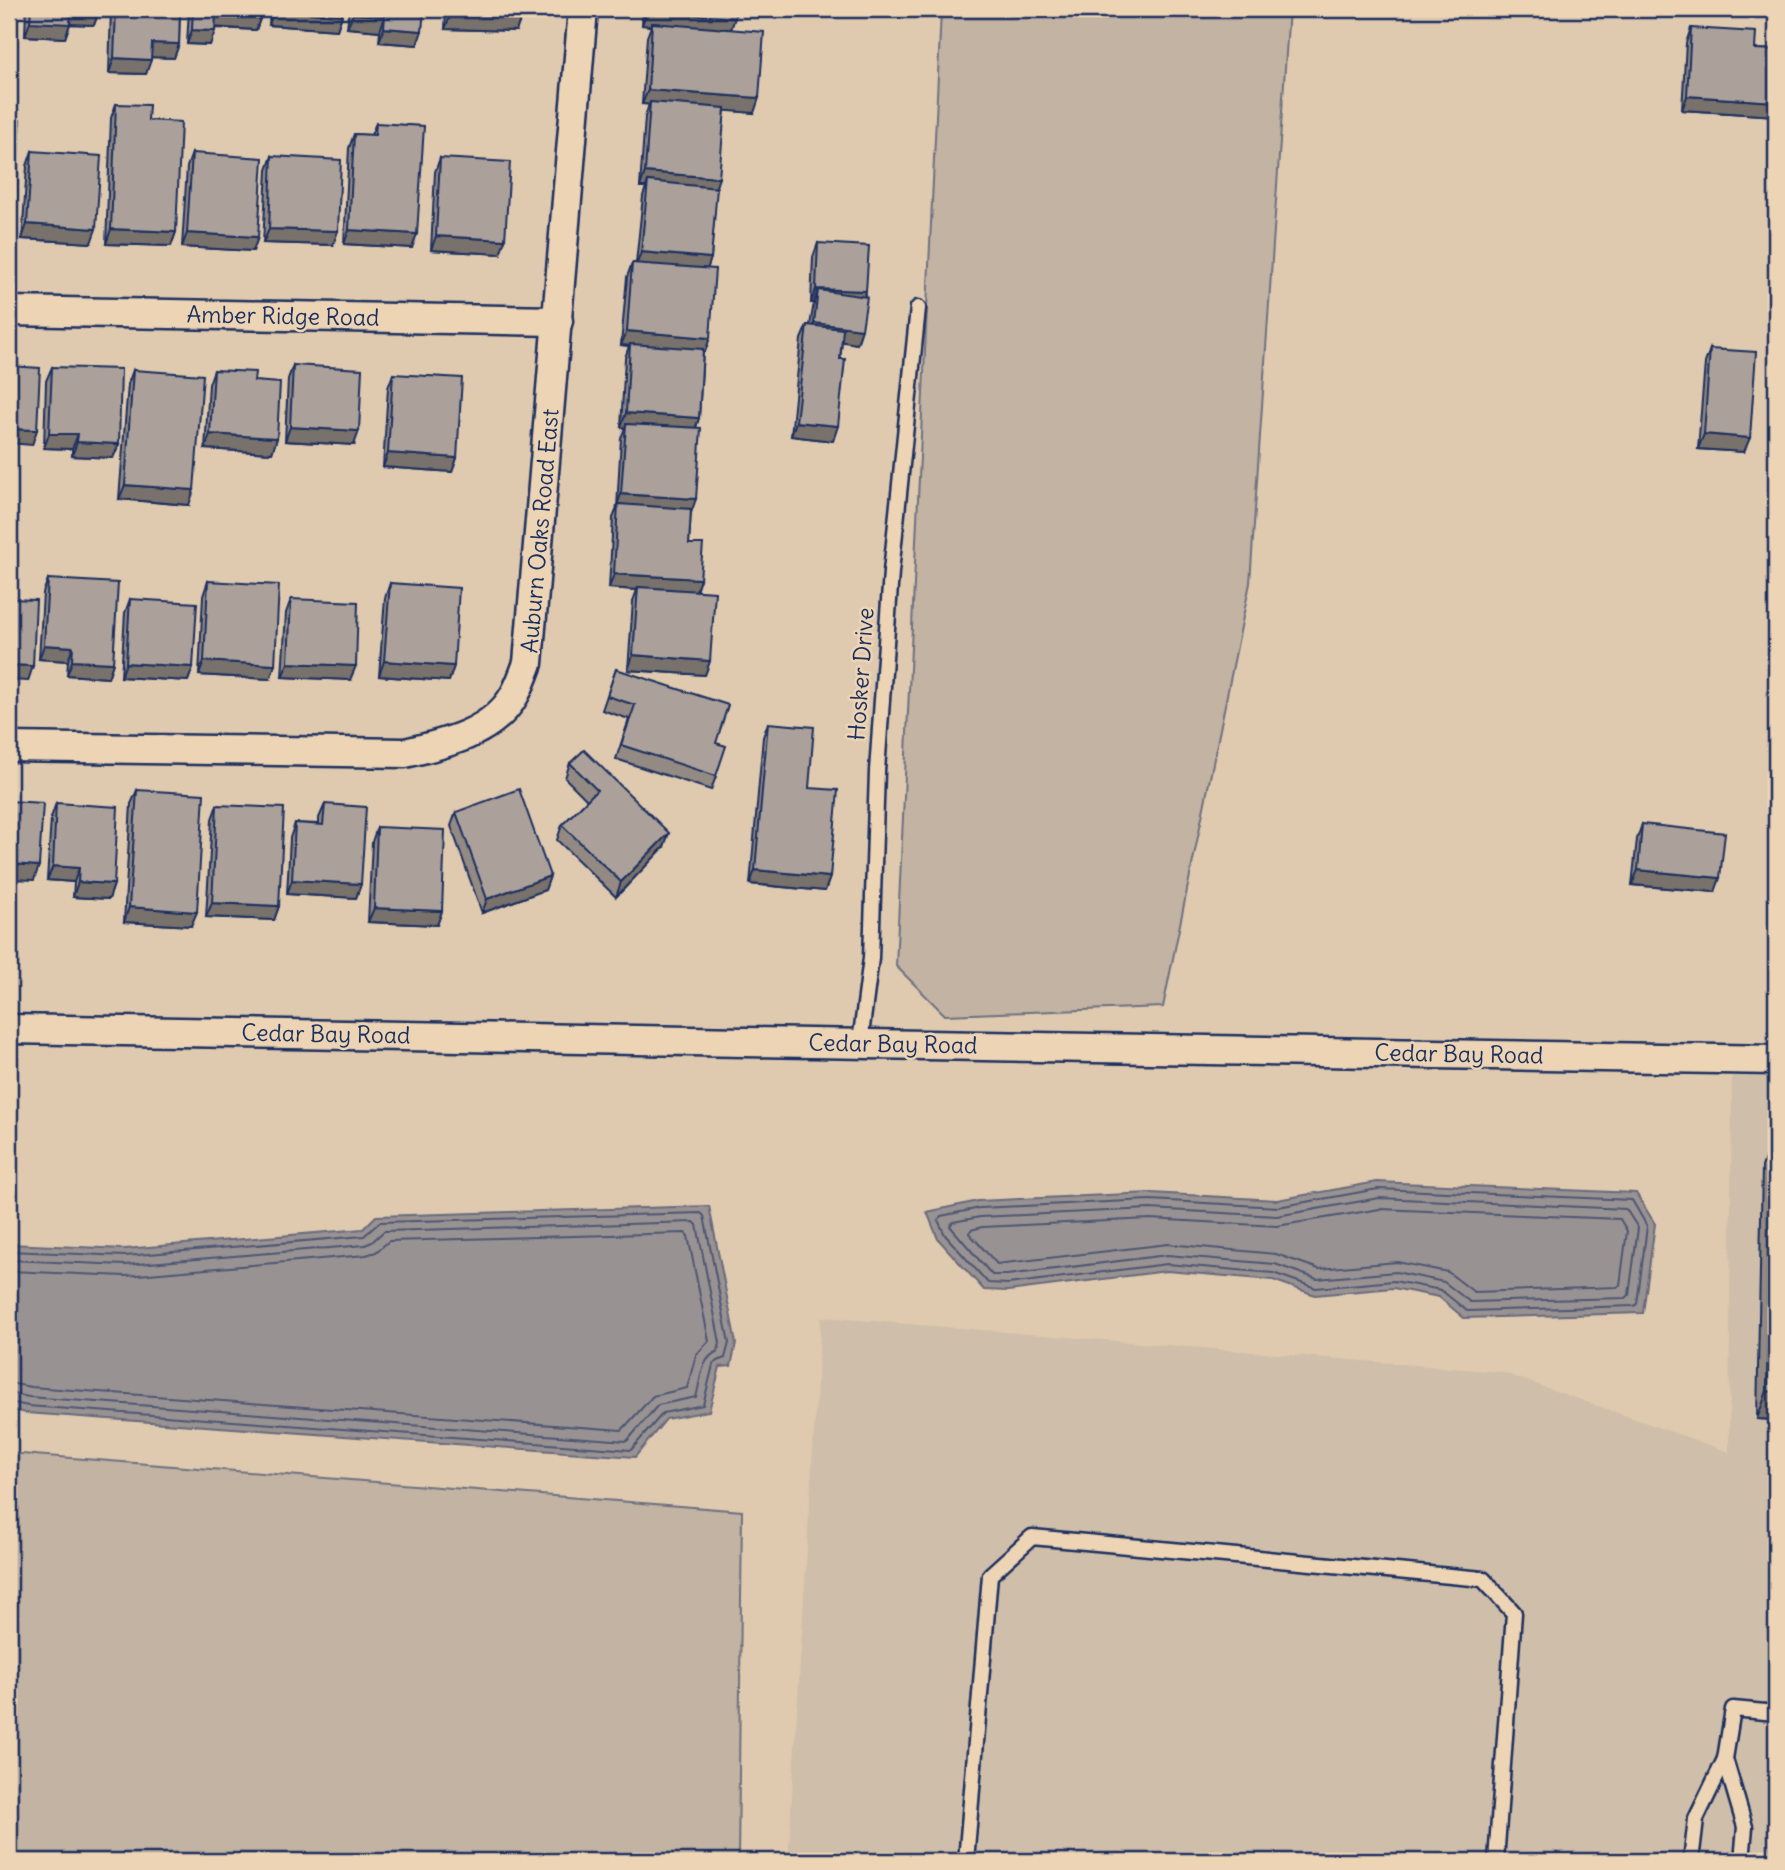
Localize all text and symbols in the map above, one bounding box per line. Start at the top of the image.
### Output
street label: Amber Ridge Road [186,299,380,332]
street label: Auburn Oaks Road East [514,407,565,654]
street label: Hosker Drive [841,607,880,741]
street label: Cedar Bay Road [241,1018,411,1049]
street label: Cedar Bay Road [808,1028,978,1059]
street label: Cedar Bay Road [1374,1038,1544,1069]

